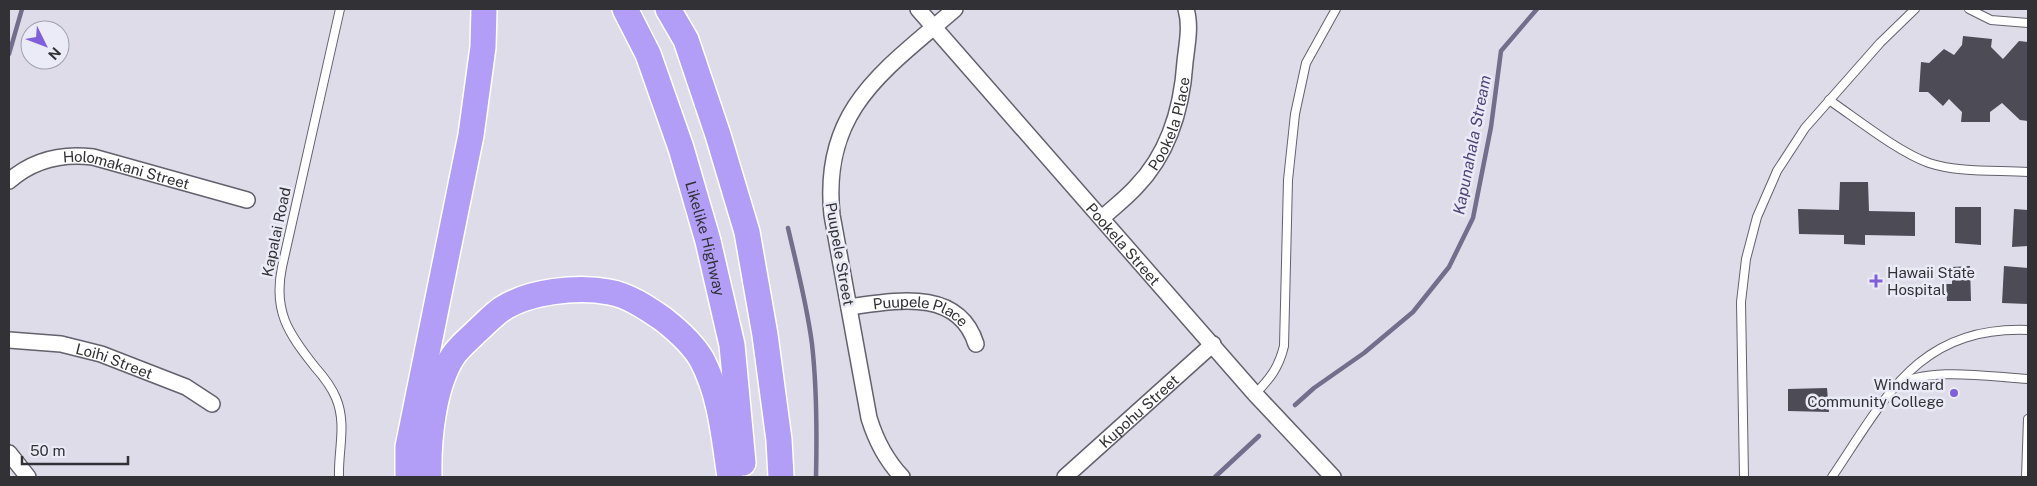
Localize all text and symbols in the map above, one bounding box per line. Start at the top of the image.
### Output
north arrow [20,20,70,70]
text: N [45,44,64,63]
water label: Kapunahala Stream [1449,74,1495,216]
street label: Pookela Place [1144,76,1192,173]
street label: Holomakani Street [62,147,192,192]
street label: Likelike Highway [683,179,729,297]
street label: Kapalai Road [258,186,294,278]
street label: Pookela Street [1083,199,1164,288]
street label: Puupele Street [823,201,857,307]
place label: Hawaii State Hospital [1887,264,1975,298]
marker: Hawaii State Hospital [1869,274,1883,288]
street label: Puupele Place [872,292,972,329]
street label: Loihi Street [74,340,155,382]
street label: Kupohu Street [1095,371,1182,451]
place label: Windward Community College [1807,376,1944,410]
marker: Windward Community College [1948,387,1960,399]
scale bar [22,434,129,466]
text: 50 m [30,442,65,459]

